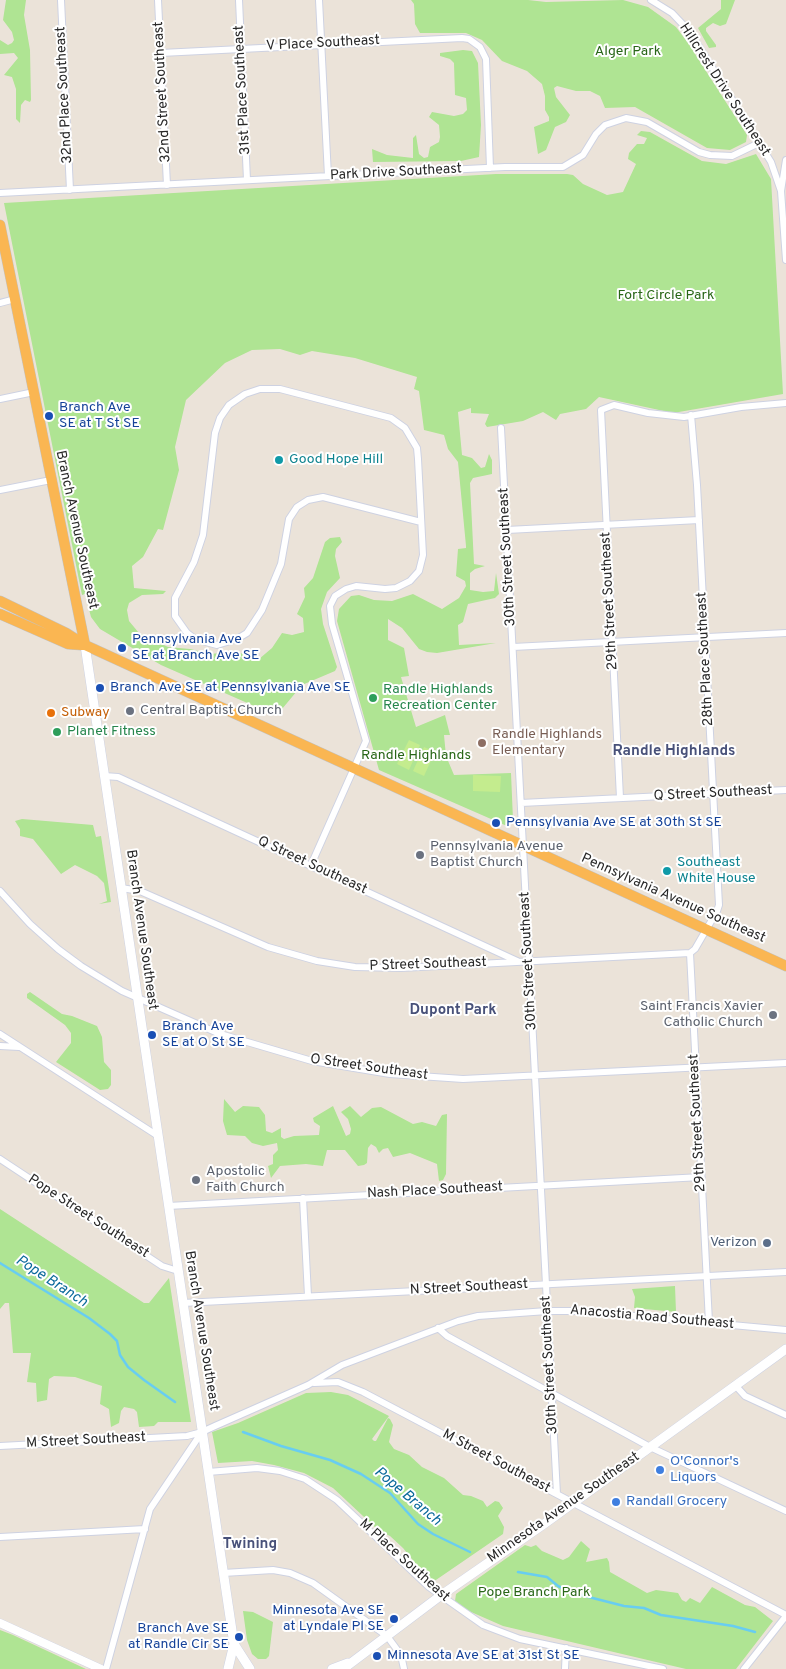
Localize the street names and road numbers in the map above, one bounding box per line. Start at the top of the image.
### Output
street label: Hillcrest Drive Southeast [675,20,773,160]
street label: 32nd Street Southeast [151,21,175,163]
street label: 31st Place Southeast [231,25,255,155]
street label: 32nd Place Southeast [53,26,77,164]
street label: V Place Southeast [266,33,380,55]
street label: Park Drive Southeast [330,161,462,185]
street label: Branch Avenue Southeast [51,449,101,611]
street label: 30th Street Southeast [496,487,520,627]
street label: 29th Street Southeast [598,531,622,671]
street label: 28th Place Southeast [694,591,718,727]
street label: Q Street Southeast [653,783,773,805]
street label: Q Street Southeast [255,833,369,899]
street label: Branch Avenue Southeast [121,849,161,1011]
street label: Pennsylvania Avenue Southeast [578,851,768,947]
street label: 30th Street Southeast [517,891,541,1031]
street label: P Street Southeast [369,955,487,975]
street label: O Street Southeast [309,1051,429,1085]
street label: 29th Street Southeast [686,1053,710,1193]
street label: Pope Street Southeast [24,1172,152,1262]
street label: Nash Place Southeast [367,1179,503,1203]
street label: Branch Avenue Southeast [180,1250,222,1412]
street label: N Street Southeast [409,1277,529,1299]
street label: 30th Street Southeast [538,1295,562,1435]
street label: Anacostia Road Southeast [569,1302,735,1334]
street label: M Street Southeast [439,1426,553,1498]
street label: M Street Southeast [26,1429,146,1453]
street label: Minnesota Avenue Southeast [485,1449,643,1567]
street label: M Place Southeast [355,1516,453,1606]

